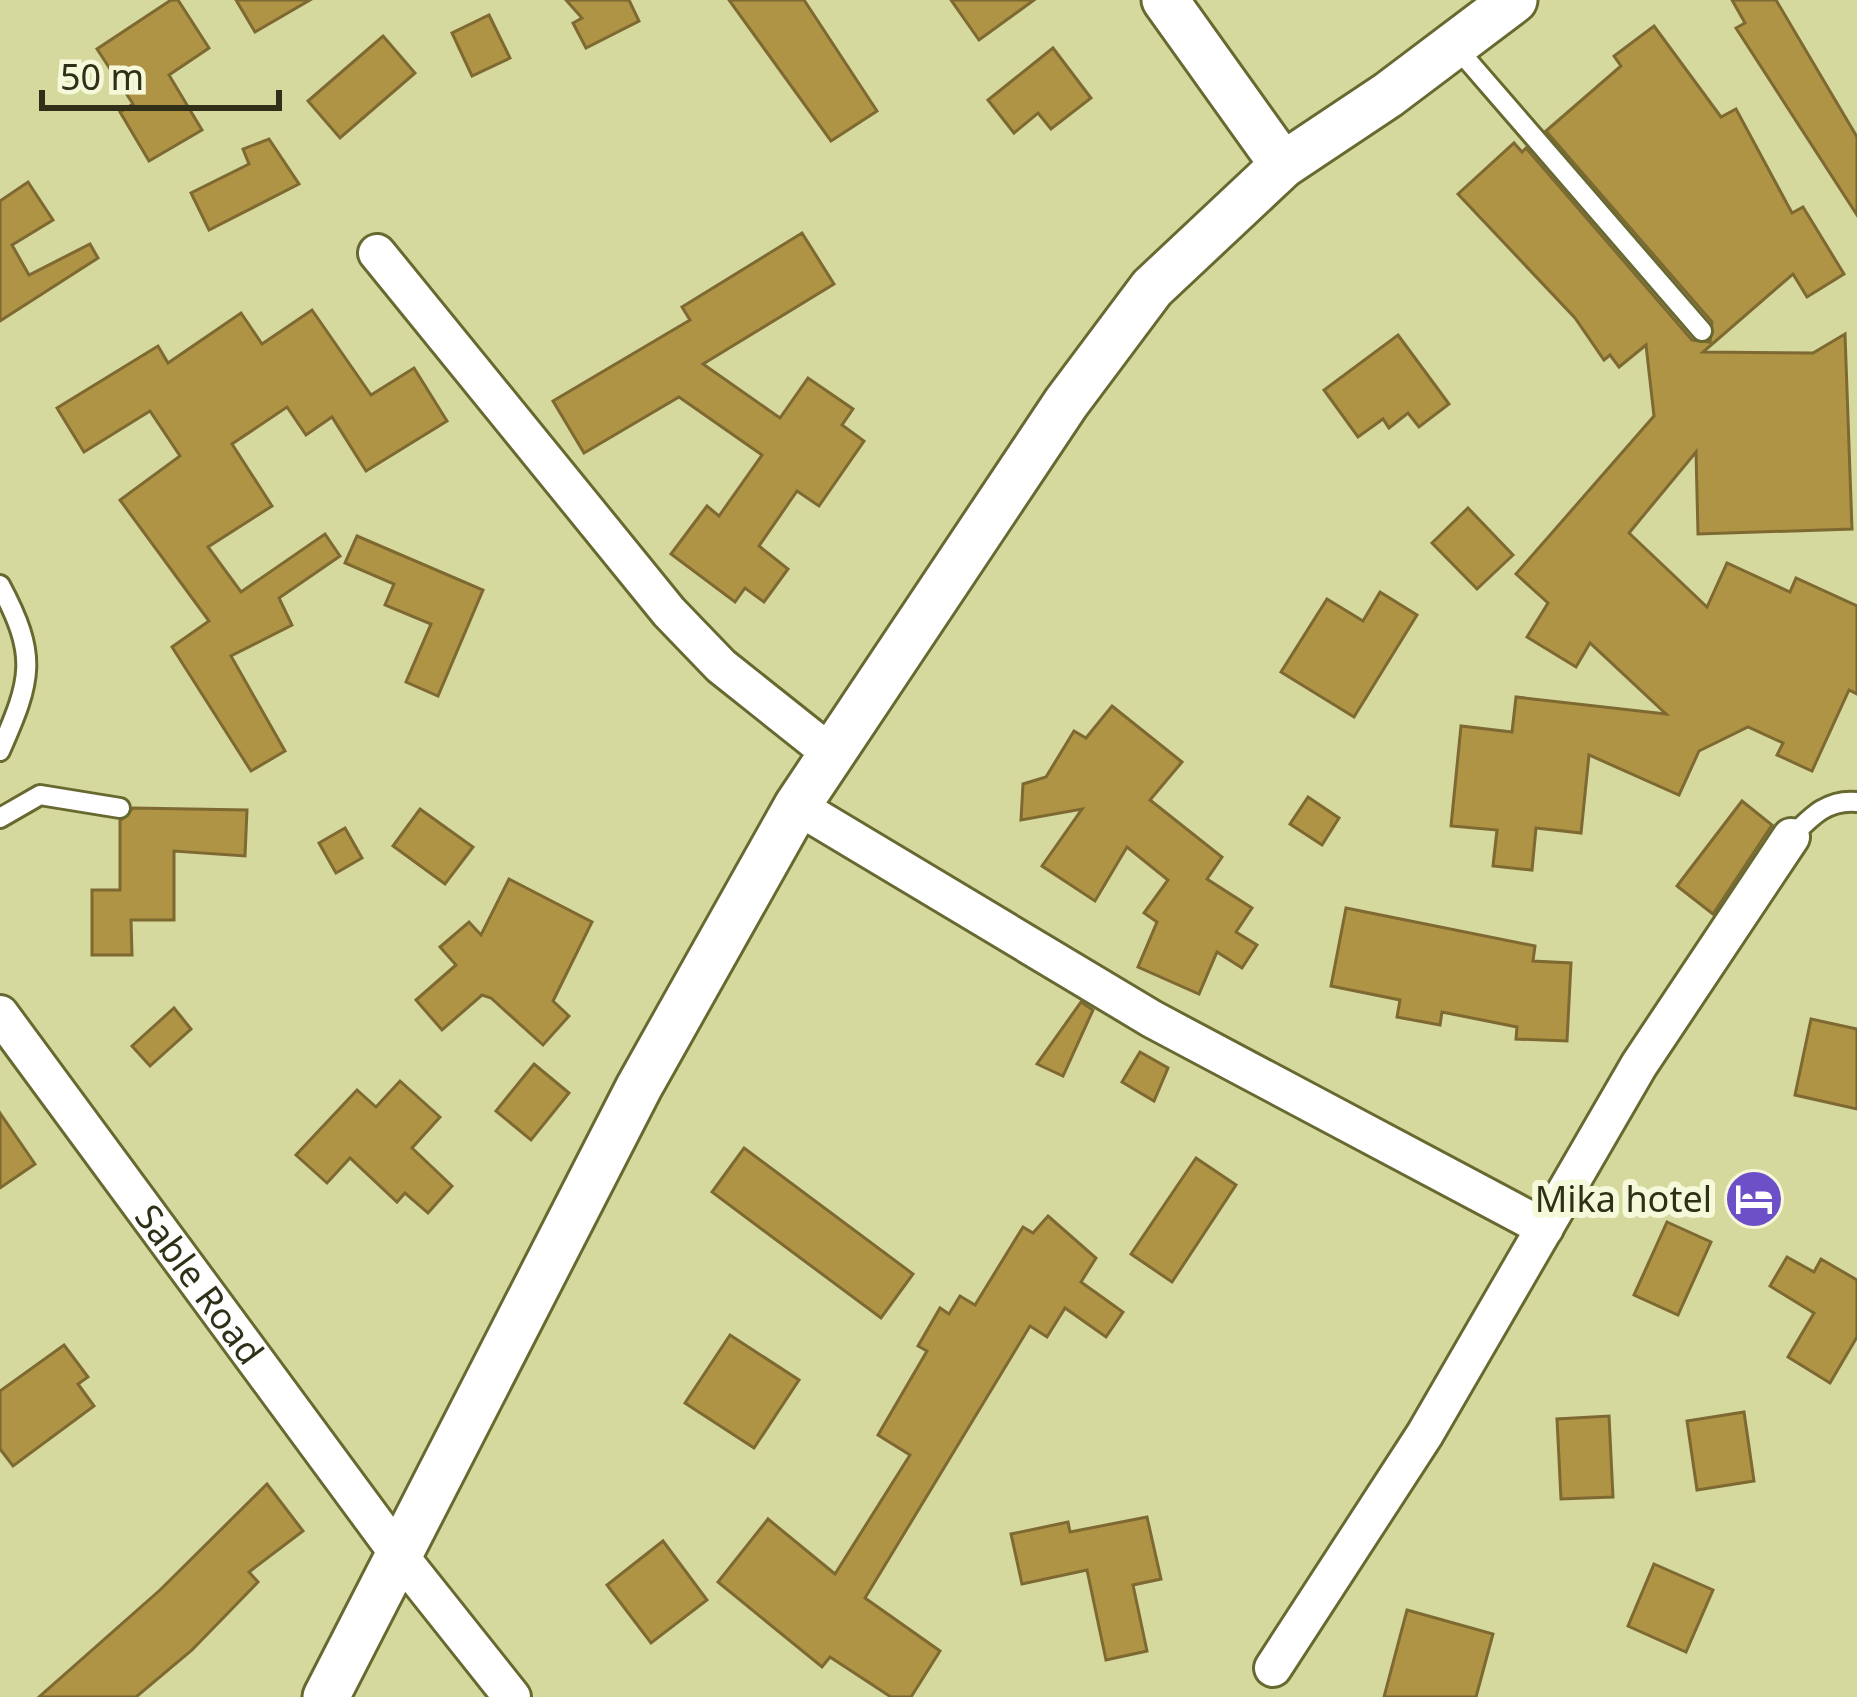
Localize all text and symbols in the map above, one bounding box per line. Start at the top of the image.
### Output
scale bar [42,36,279,110]
text: 50 m [60,52,144,101]
hotel icon: Mika hotel [1723,1168,1785,1230]
place label: Mika hotel [1535,1174,1712,1223]
street label: Sable Road [124,1194,275,1374]

